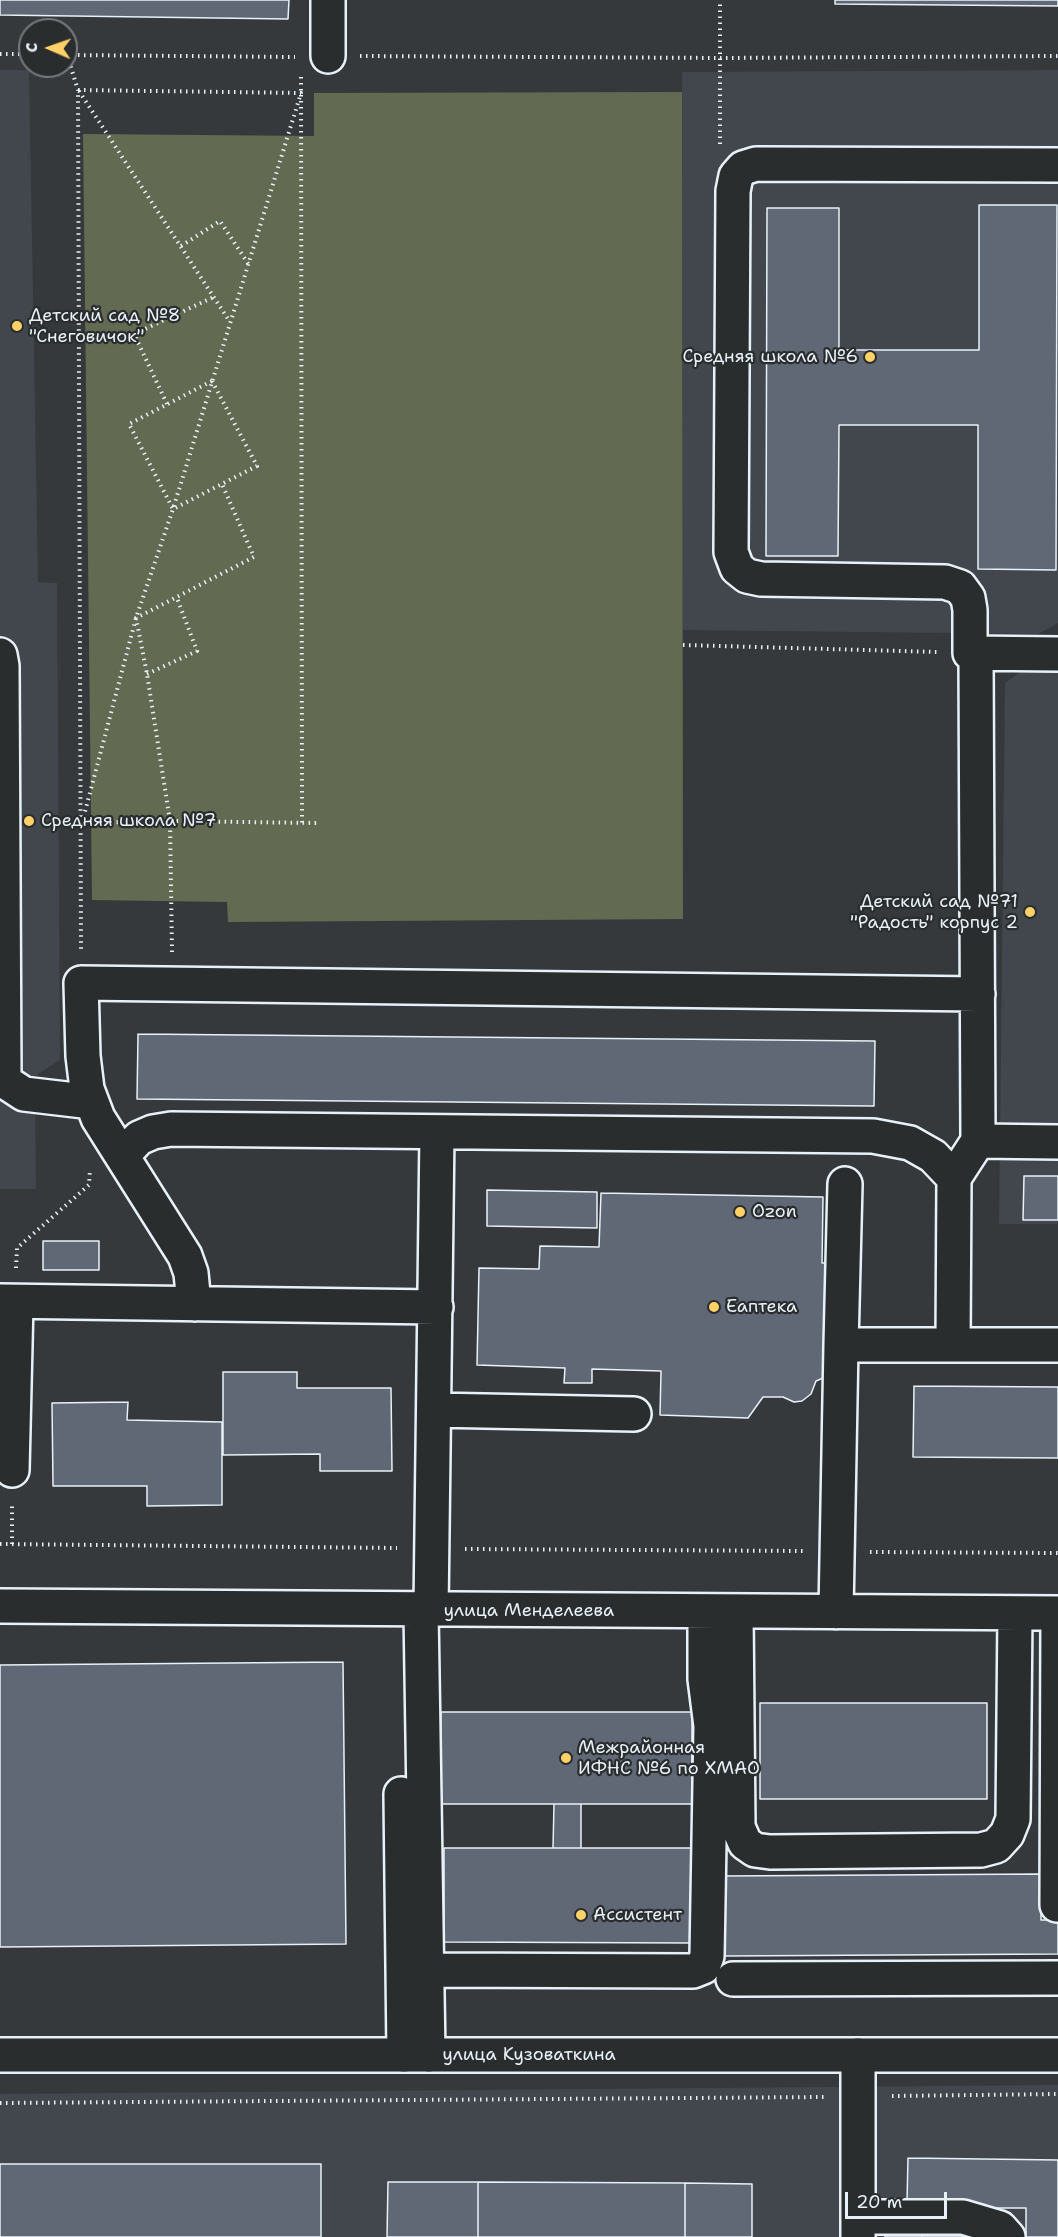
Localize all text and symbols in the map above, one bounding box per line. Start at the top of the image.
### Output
north arrow [18,18,78,78]
text: С [21,42,42,53]
place label: Детский сад №8 "Снеговичок" [29,305,180,348]
marker: Детский сад №8 "Снеговичок" [10,319,24,333]
place label: Средняя школа №6 [683,346,858,368]
marker: Средняя школа №6 [863,350,877,364]
place label: Средняя школа №7 [41,810,216,832]
marker: Средняя школа №7 [22,814,36,828]
place label: Детский сад №71 "Радость" корпус 2 [850,891,1018,934]
marker: Детский сад №71 "Радость" корпус 2 [1023,905,1037,919]
place label: Ozon [752,1201,797,1223]
marker: Ozon [733,1205,747,1219]
place label: Еаптека [726,1296,797,1318]
marker: Еаптека [707,1300,721,1314]
street label: улица Менделеева [444,1600,614,1622]
place label: Межрайонная ИФНС №6 по ХМАО [578,1737,760,1780]
marker: Межрайонная ИФНС №6 по ХМАО [559,1751,573,1765]
place label: Ассистент [593,1904,682,1926]
marker: Ассистент [574,1908,588,1922]
street label: улица Кузоваткина [442,2044,616,2066]
scale bar [848,2180,950,2218]
text: 20 m [856,2190,902,2214]

